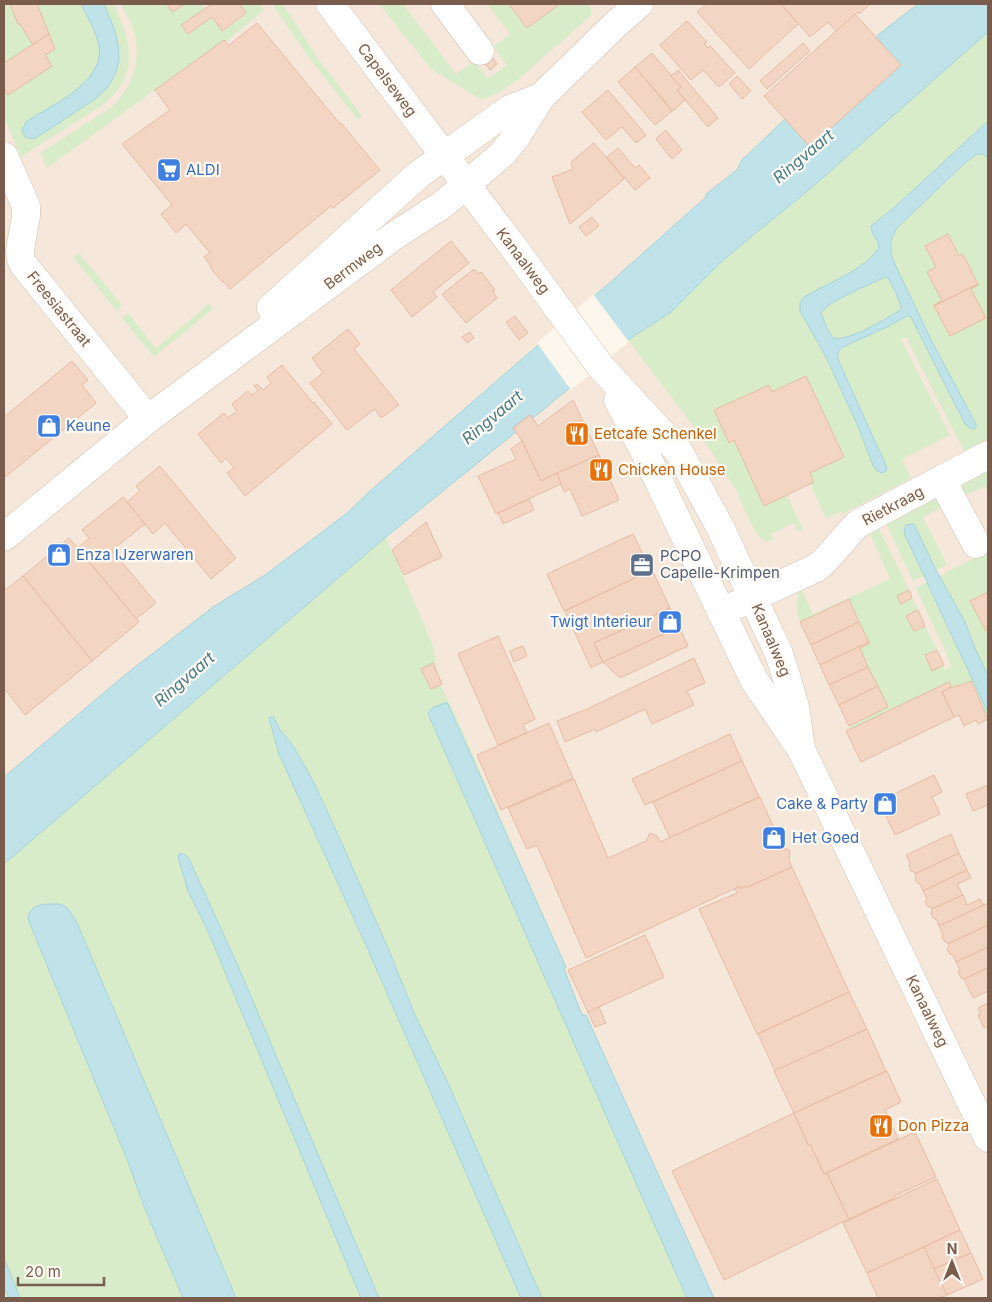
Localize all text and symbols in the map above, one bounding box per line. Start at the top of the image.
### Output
street label: Capelseweg [354,39,421,120]
water label: Ringvaart [768,124,838,187]
supermarket icon: ALDI [156,157,182,183]
place label: ALDI [186,160,220,179]
street label: Kanaalweg [492,224,554,297]
street label: Bermweg [320,238,385,294]
street label: Freesiastraat [23,267,96,350]
water label: Ringvaart [457,385,527,448]
shop icon: Keune [36,413,62,439]
place label: Keune [66,416,111,435]
restaurant icon: Eetcafe Schenkel [564,421,590,447]
place label: Eetcafe Schenkel [594,424,717,443]
restaurant icon: Chicken House [588,457,614,483]
place label: Chicken House [618,460,725,479]
street label: Rietkraag [859,481,927,530]
shop icon: Enza IJzerwaren [46,542,72,568]
place label: Enza IJzerwaren [76,545,194,564]
place label: PCPO Capelle-Krimpen [660,546,780,582]
office icon: PCPO Capelle-Krimpen [629,552,655,578]
street label: Kanaalweg [748,600,795,679]
shop icon: Twigt Interieur [657,609,683,635]
place label: Twigt Interieur [550,612,652,631]
water label: Ringvaart [150,647,219,711]
shop icon: Cake & Party [872,791,898,817]
place label: Cake & Party [776,794,869,813]
shop icon: Het Goed [761,825,787,851]
place label: Het Goed [792,828,859,847]
street label: Kanaalweg [902,972,953,1050]
restaurant icon: Don Pizza [868,1113,894,1139]
place label: Don Pizza [898,1116,969,1135]
north arrow [927,1237,977,1287]
text: N [947,1240,957,1257]
scale bar [18,1254,104,1286]
text: 20 m [25,1262,61,1281]

